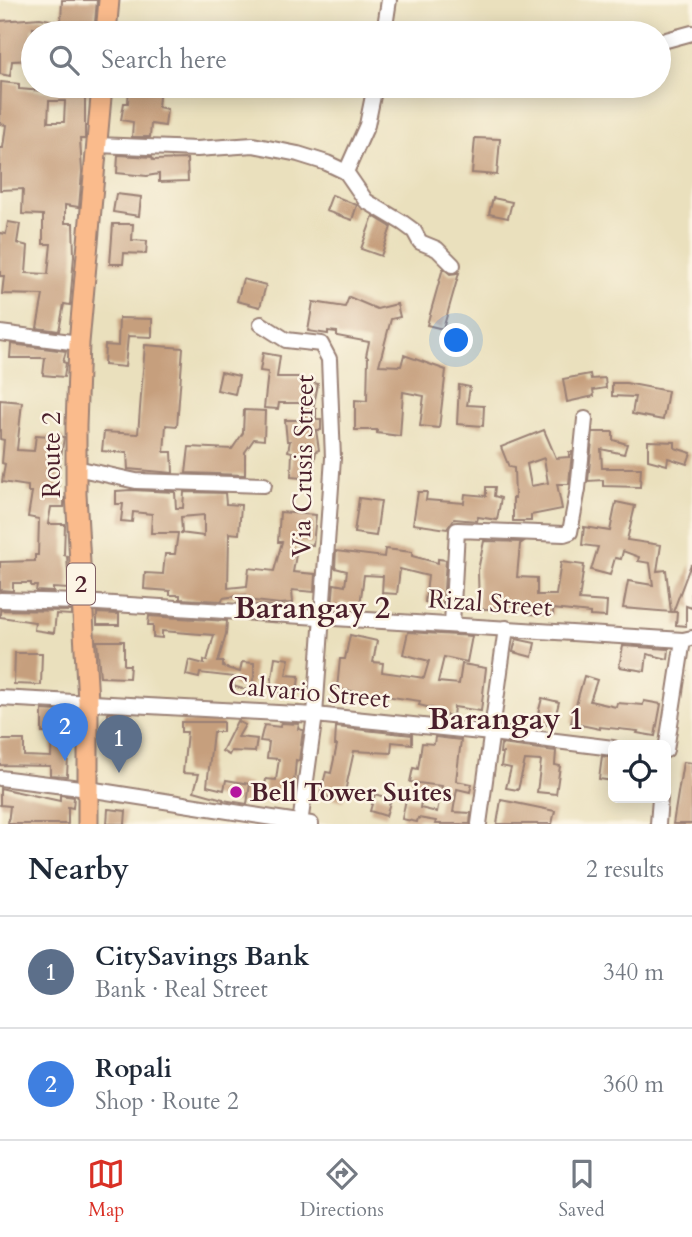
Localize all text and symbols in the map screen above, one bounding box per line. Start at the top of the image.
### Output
search box [21,21,671,98]
icon: search [45,41,83,79]
text: Search here [101,42,227,77]
your location [439,323,473,357]
street label: Via Crusis Street [284,374,322,558]
street label: Route 2 [34,412,69,498]
road number: 2 [67,564,95,604]
street label: Rizal Street [427,581,553,625]
district label: Barangay 2 [234,588,390,629]
street label: Calvario Street [227,667,391,717]
district label: Barangay 1 [428,699,584,740]
pin: 2 [42,703,88,761]
pin: 1 [96,715,142,773]
map controls [608,740,671,803]
button: locate [608,740,671,803]
place label: Bell Tower Suites [250,775,452,810]
marker: Bell Tower Suites [228,784,244,800]
text: Nearby [28,849,129,890]
text: 2 results [586,854,664,885]
text: CitySavings Bank [95,939,309,974]
text: 1 [45,957,57,988]
text: 340 m [603,957,664,988]
text: Bank · Real Street [95,974,268,1005]
text: Ropali [95,1051,172,1086]
text: 2 [45,1069,57,1100]
text: 360 m [603,1069,664,1100]
text: Shop · Route 2 [95,1086,239,1117]
tab: Map [87,1155,125,1223]
tab: Directions [300,1155,384,1223]
tab: Saved [559,1155,605,1223]

